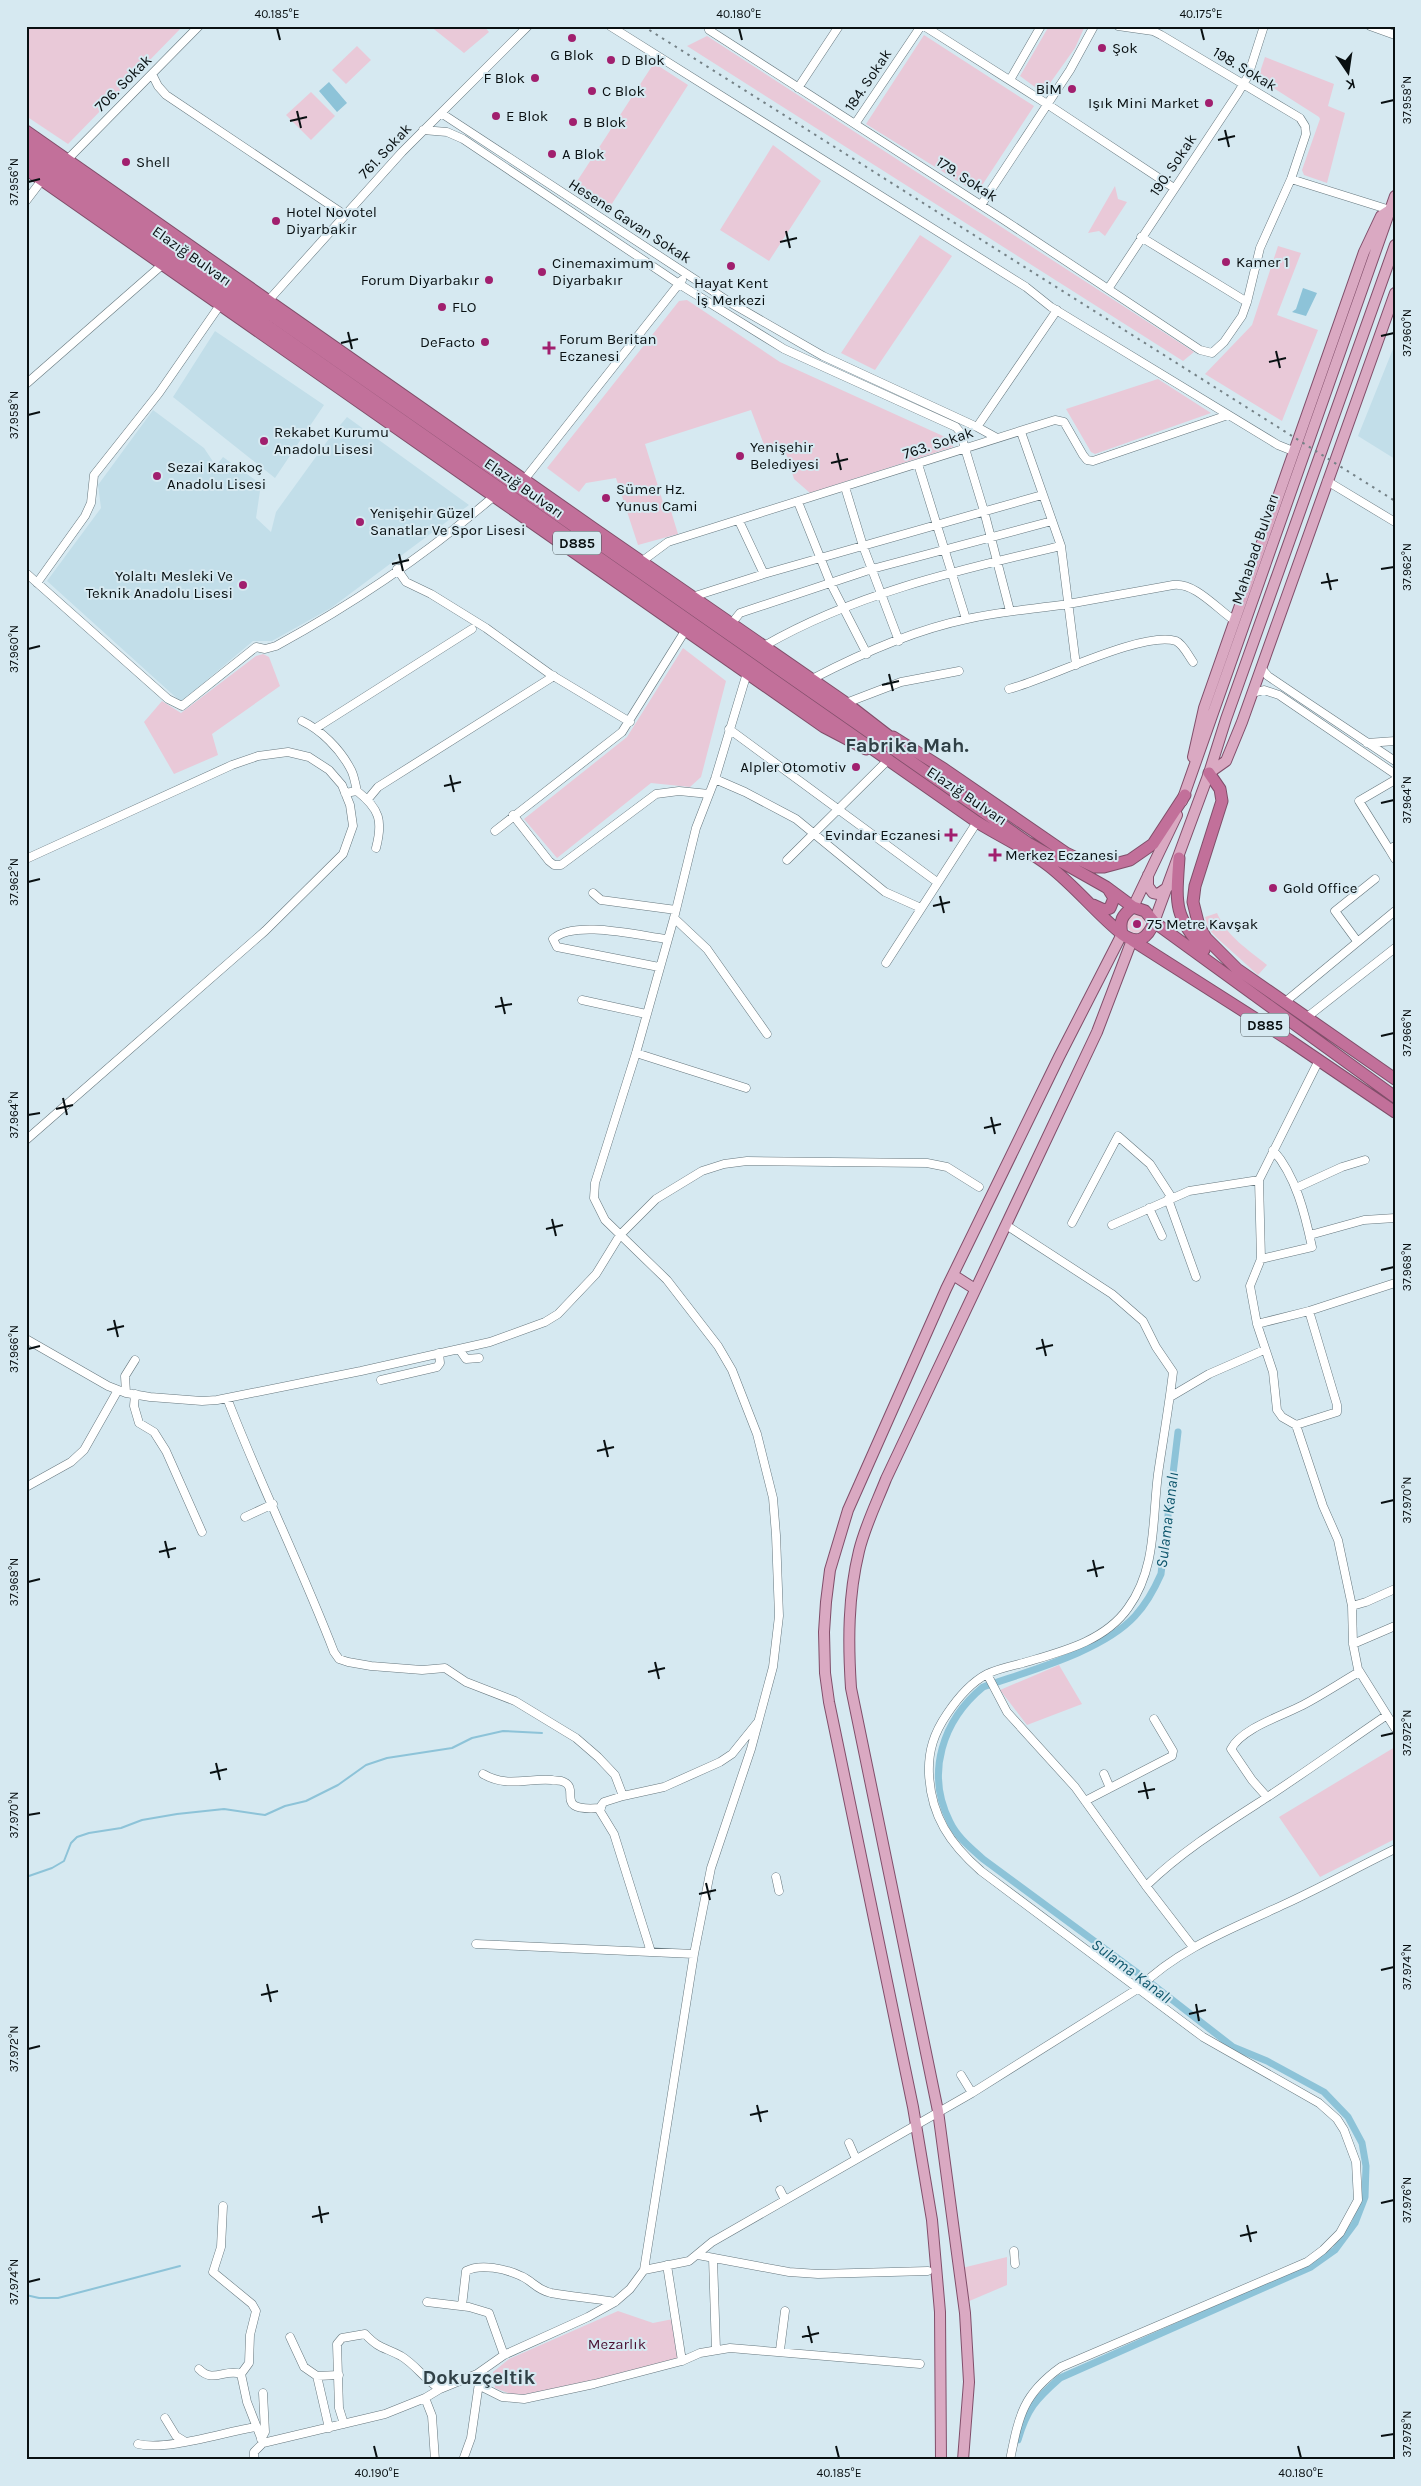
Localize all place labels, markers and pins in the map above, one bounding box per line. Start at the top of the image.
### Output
marker: G Blok [566,32,578,44]
place label: Şok [1112,39,1138,57]
marker: Şok [1096,42,1108,54]
place label: G Blok [550,46,594,64]
place label: D Blok [621,51,665,69]
marker: D Blok [605,54,617,66]
place label: F Blok [483,69,525,87]
marker: F Blok [529,72,541,84]
place label: BİM [1036,80,1062,98]
place label: C Blok [602,82,645,100]
marker: BİM [1066,83,1078,95]
marker: C Blok [586,85,598,97]
place label: Işık Mini Market [1088,94,1199,112]
marker: Işık Mini Market [1203,97,1215,109]
place label: E Blok [506,107,548,125]
marker: E Blok [490,110,502,122]
place label: B Blok [583,113,626,131]
marker: B Blok [567,116,579,128]
place label: A Blok [562,145,604,163]
marker: A Blok [546,148,558,160]
place label: Shell [136,153,170,171]
marker: Shell [120,156,132,168]
place label: Hotel Novotel Diyarbakir [286,203,377,238]
marker: Hotel Novotel Diyarbakir [270,215,282,227]
place label: Kamer 1 [1236,253,1289,271]
place label: Cinemaximum Diyarbakır [552,254,654,289]
marker: Kamer 1 [1220,256,1232,268]
marker: Hayat Kent İş Merkezi [725,260,737,272]
marker: Cinemaximum Diyarbakır [536,266,548,278]
place label: Forum Diyarbakır [361,271,480,289]
marker: Forum Diyarbakır [483,274,495,286]
place label: Hayat Kent İş Merkezi [694,274,768,309]
place label: FLO [452,298,477,316]
marker: FLO [436,301,448,313]
place label: Forum Beritan Eczanesi [559,330,657,365]
place label: DeFacto [420,333,475,351]
marker: DeFacto [479,336,491,348]
marker: Forum Beritan Eczanesi [543,342,555,354]
place label: Rekabet Kurumu Anadolu Lisesi [274,423,389,458]
marker: Rekabet Kurumu Anadolu Lisesi [258,435,270,447]
place label: Yenişehir Belediyesi [750,438,819,473]
marker: Yenişehir Belediyesi [734,450,746,462]
place label: Sezai Karakoç Anadolu Lisesi [167,458,266,493]
marker: Sezai Karakoç Anadolu Lisesi [151,470,163,482]
place label: Sümer Hz. Yunus Cami [616,480,698,515]
marker: Sümer Hz. Yunus Cami [600,492,612,504]
place label: Yenişehir Güzel Sanatlar Ve Spor Lisesi [370,504,525,539]
marker: Yenişehir Güzel Sanatlar Ve Spor Lisesi [354,516,366,528]
place label: Yolaltı Mesleki Ve Teknik Anadolu Lisesi [86,567,233,602]
marker: Yolaltı Mesleki Ve Teknik Anadolu Lisesi [237,579,249,591]
place label: Alpler Otomotiv [740,758,846,776]
marker: Alpler Otomotiv [850,761,862,773]
place label: Evindar Eczanesi [825,826,941,844]
marker: Evindar Eczanesi [945,829,957,841]
place label: Merkez Eczanesi [1005,846,1118,864]
marker: Merkez Eczanesi [989,849,1001,861]
place label: Gold Office [1283,879,1357,897]
marker: Gold Office [1267,882,1279,894]
place label: 75 Metre Kavşak [1147,915,1258,933]
marker: 75 Metre Kavşak [1131,918,1143,930]

